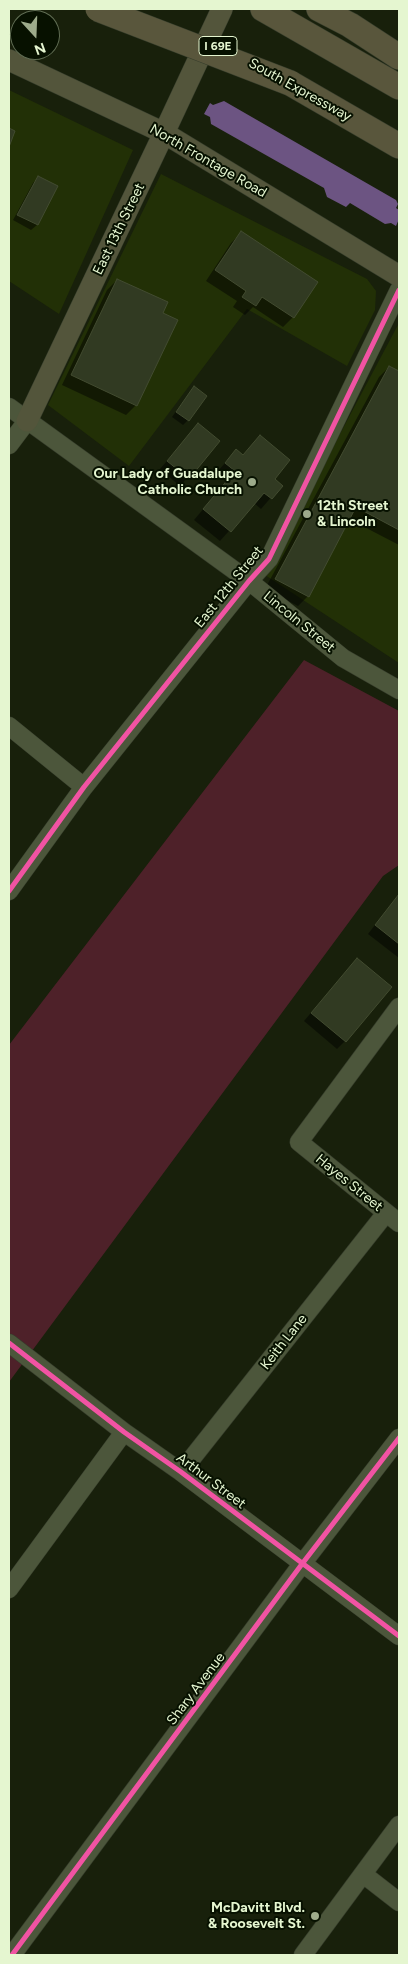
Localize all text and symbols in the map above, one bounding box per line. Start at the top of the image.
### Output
north arrow [10,10,60,60]
road number: I 69E [199,36,237,56]
text: N [32,39,48,58]
street label: South Expressway [246,55,354,125]
street label: North Frontage Road [147,121,269,201]
street label: East 13th Street [90,180,148,278]
place label: Our Lady of Guadalupe Catholic Church [94,466,242,498]
marker: Our Lady of Guadalupe Catholic Church [246,476,258,488]
place label: 12th Street & Lincoln [317,498,389,530]
marker: 12th Street & Lincoln [301,508,313,520]
street label: East 12th Street [191,543,267,631]
street label: Lincoln Street [260,588,338,656]
street label: Hayes Street [312,1151,386,1215]
street label: Keith Lane [257,1311,311,1373]
street label: Arthur Street [173,1449,249,1513]
street label: Shary Avenue [163,1649,229,1729]
place label: McDavitt Blvd. & Roosevelt St. [208,1900,305,1932]
marker: McDavitt Blvd. & Roosevelt St. [309,1910,321,1922]

